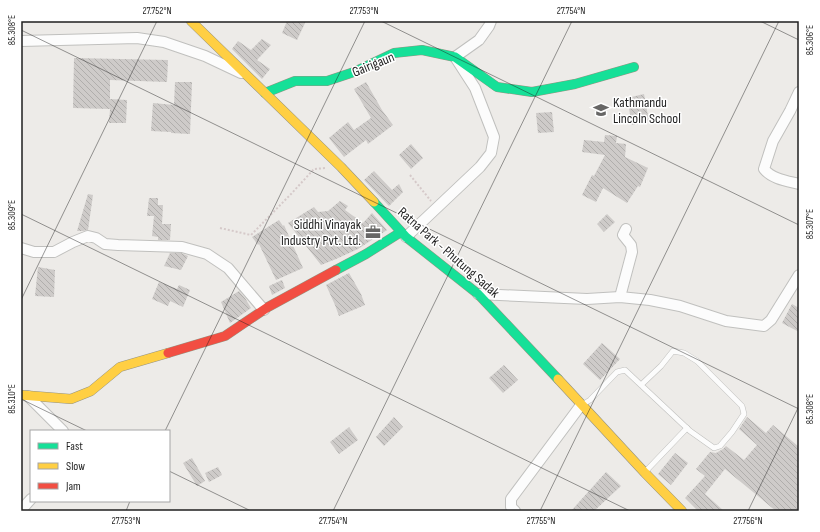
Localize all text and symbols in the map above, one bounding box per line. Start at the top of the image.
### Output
text: 27.752°N [142,5,172,17]
text: 27.753°N [349,5,379,17]
text: 27.754°N [557,5,585,17]
text: 85.308°E [6,15,18,45]
text: 85.306°E [804,25,816,55]
street label: Gairigaun [350,48,397,81]
place label: Kathmandu Lincoln School [613,94,681,127]
school or university icon: Kathmandu Lincoln School [592,101,610,119]
text: 85.309°E [6,200,18,230]
street label: Ratna Park - Phutung Sadak [394,204,504,302]
text: 85.307°E [804,209,816,239]
place label: Siddhi Vinayak Industry Pvt. Ltd. [281,216,362,249]
office icon: Siddhi Vinayak Industry Pvt. Ltd. [364,223,382,241]
text: 85.310°E [6,384,18,414]
text: 85.308°E [804,394,816,424]
legend [30,430,170,502]
text: Fast [66,439,83,454]
text: Slow [66,459,85,474]
text: Jam [65,479,81,494]
text: 27.753°N [111,515,141,527]
text: 27.754°N [319,515,347,527]
text: 27.755°N [527,515,555,527]
text: 27.756°N [733,515,763,527]

